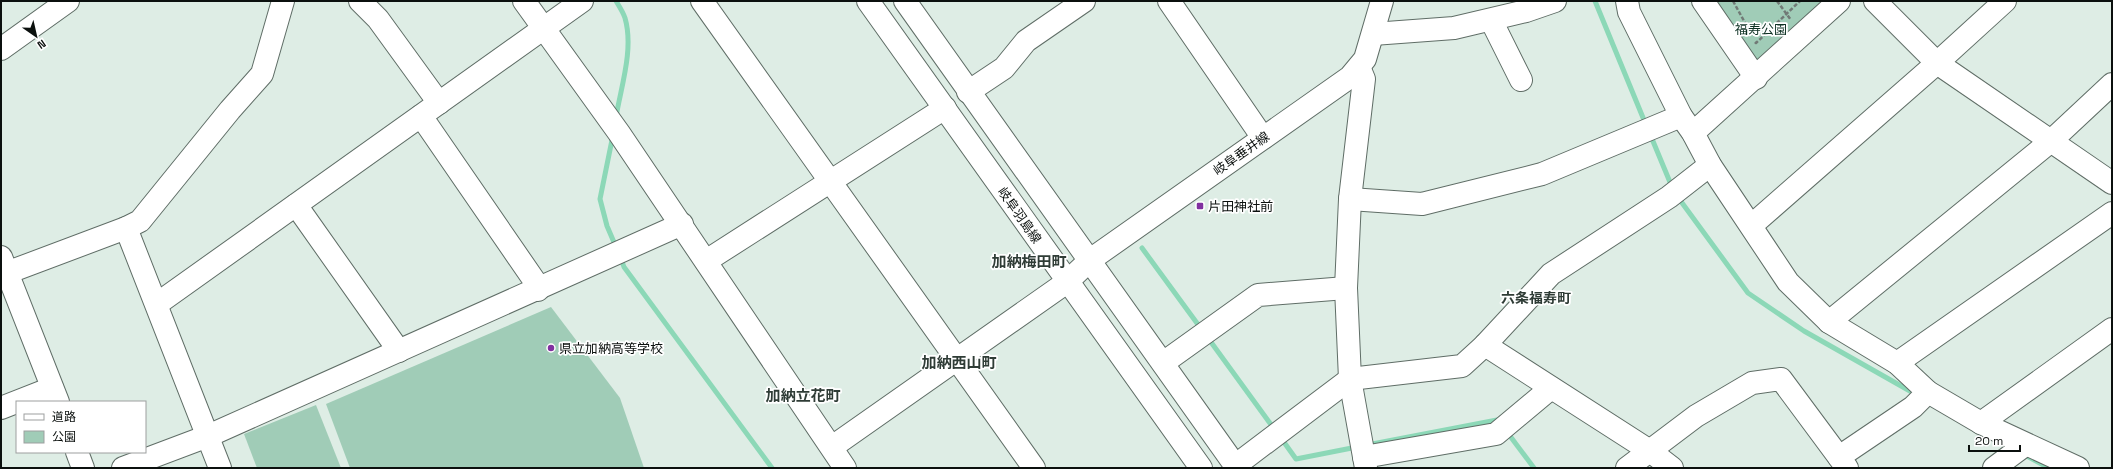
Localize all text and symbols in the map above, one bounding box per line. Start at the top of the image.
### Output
north arrow [16,16,56,56]
park label: 福寿公園 [1735,21,1787,38]
text: N [35,36,49,52]
street label: 岐阜垂井線 [1210,128,1273,179]
street label: 岐阜羽島線 [994,184,1045,247]
place label: 片田神社前 [1208,198,1273,215]
marker: 片田神社前 [1195,201,1205,211]
district label: 加納梅田町 [991,252,1067,271]
district label: 六条福寿町 [1501,289,1571,307]
place label: 県立加納高等学校 [559,340,663,357]
marker: 県立加納高等学校 [546,343,556,353]
district label: 加納西山町 [921,353,997,372]
district label: 加納立花町 [765,386,841,405]
legend [16,401,146,453]
text: 道路 [52,409,76,425]
scale bar [1969,427,2020,453]
text: 公園 [52,429,76,445]
text: 20 m [1975,433,2003,449]

